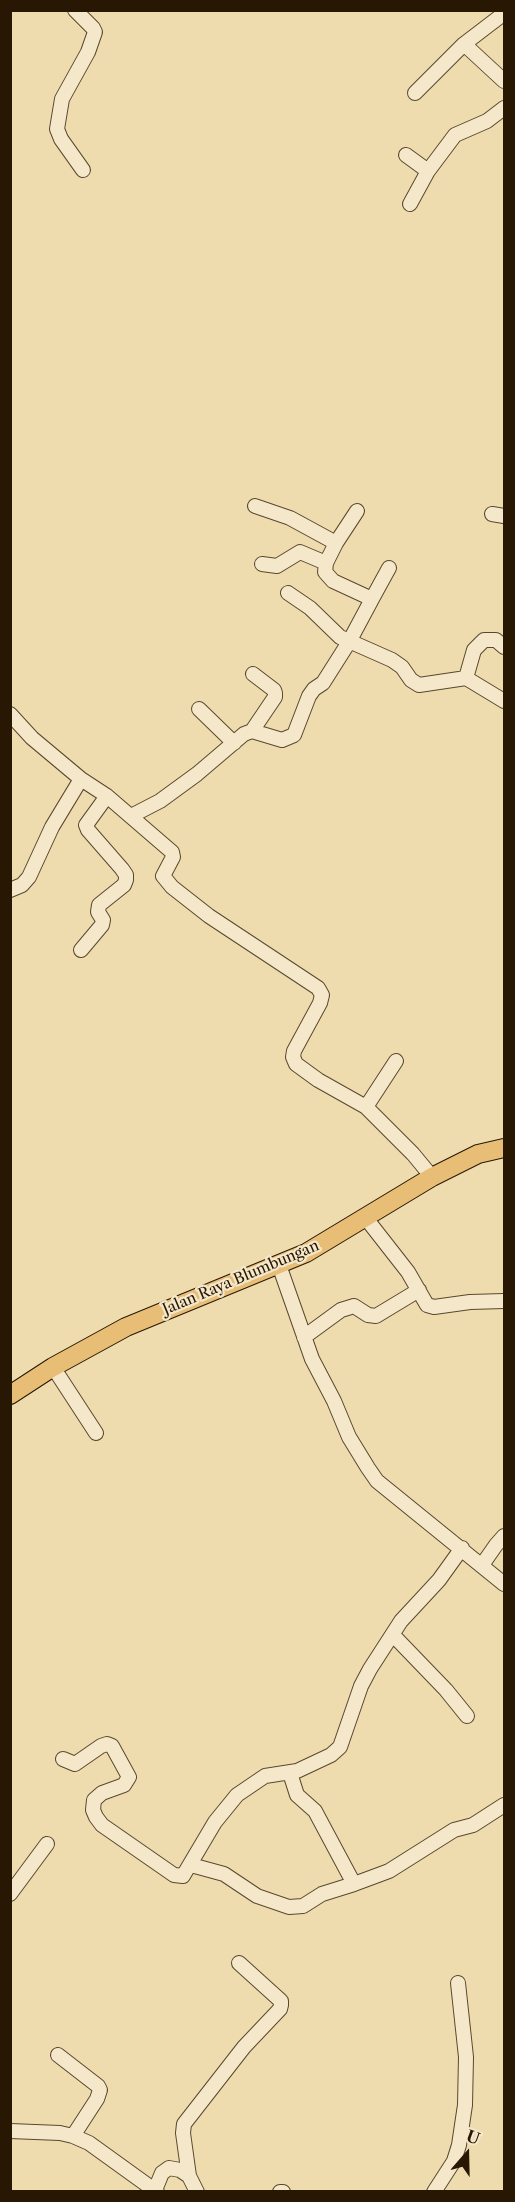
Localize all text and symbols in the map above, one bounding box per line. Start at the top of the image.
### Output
street label: Jalan Raya Blumbungan [160,1237,322,1319]
north arrow [437,2124,497,2184]
text: U [464,2125,483,2149]

